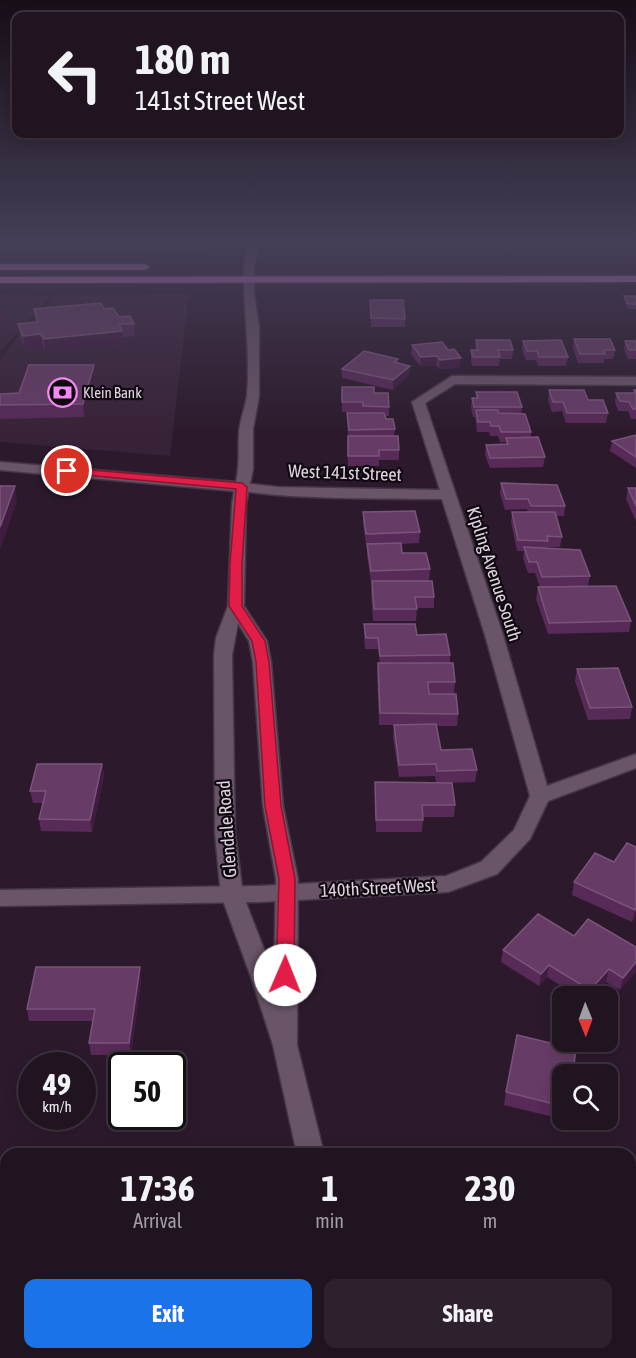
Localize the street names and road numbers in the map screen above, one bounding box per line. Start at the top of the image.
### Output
street label: West 141st Street [288,460,402,485]
street label: Kipling Avenue South [463,504,526,644]
street label: Glendale Road [213,780,240,878]
street label: 140th Street West [320,874,436,901]

